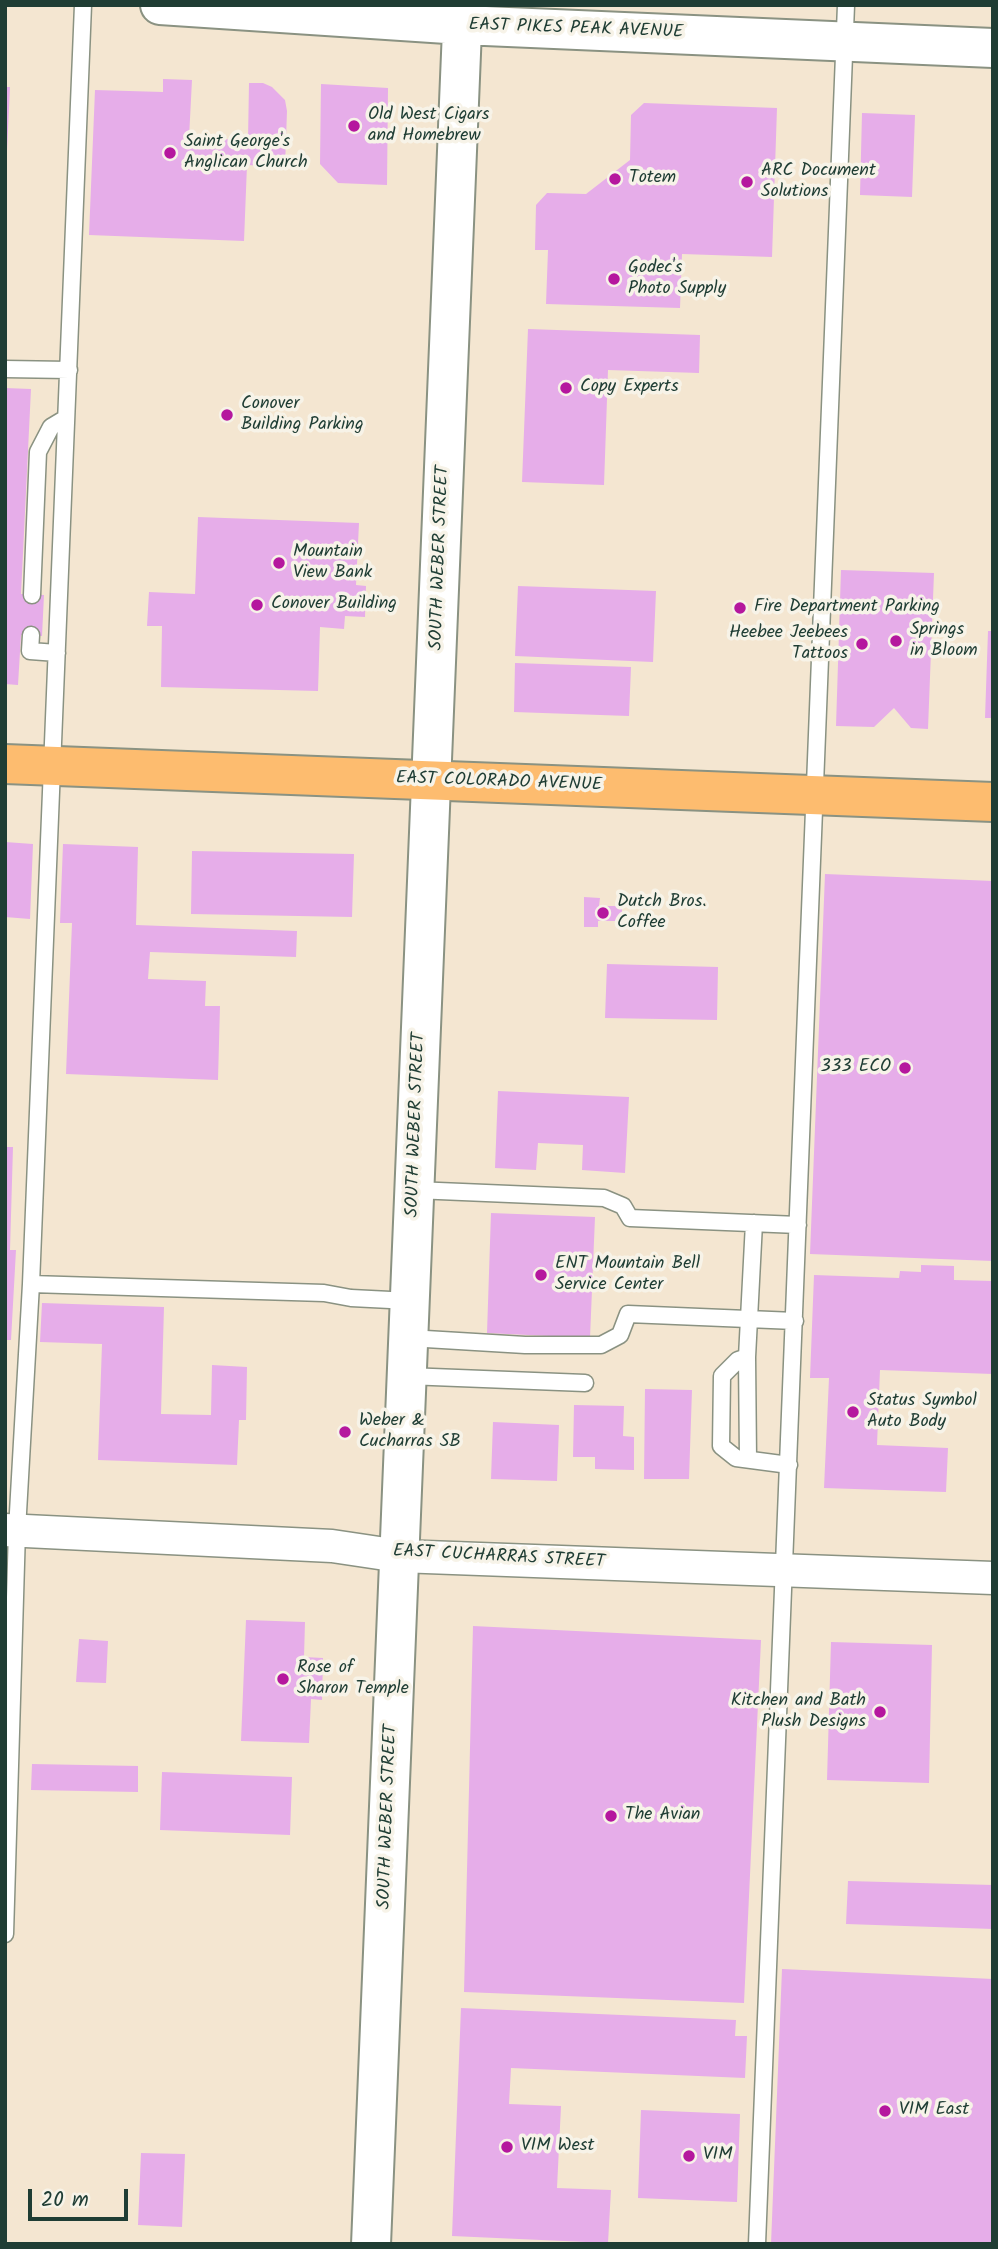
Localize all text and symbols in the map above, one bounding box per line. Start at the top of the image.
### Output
street label: EAST PIKES PEAK AVENUE [468,15,684,45]
place label: Old West Cigars and Homebrew [368,105,489,148]
marker: Old West Cigars and Homebrew [346,118,362,134]
place label: Saint George's Anglican Church [184,132,308,174]
marker: Saint George's Anglican Church [162,145,178,161]
place label: ARC Document Solutions [761,161,876,204]
place label: Totem [629,168,676,190]
marker: Totem [607,171,623,187]
marker: ARC Document Solutions [739,174,755,190]
place label: Godec's Photo Supply [628,258,726,300]
marker: Godec's Photo Supply [606,271,622,287]
place label: Copy Experts [580,377,679,399]
marker: Copy Experts [558,380,574,396]
place label: Conover Building Parking [241,394,363,436]
marker: Conover Building Parking [219,407,235,423]
street label: SOUTH WEBER STREET [427,465,455,651]
place label: Mountain View Bank [293,542,372,584]
marker: Mountain View Bank [271,555,287,571]
place label: Conover Building [271,594,397,616]
marker: Conover Building [249,597,265,613]
place label: Fire Department Parking [754,597,940,619]
marker: Fire Department Parking [732,600,748,616]
place label: Springs in Bloom [910,620,978,662]
place label: Heebee Jeebees Tattoos [729,623,848,666]
marker: Springs in Bloom [888,633,904,649]
marker: Heebee Jeebees Tattoos [854,636,870,652]
street label: EAST COLORADO AVENUE [395,769,603,797]
place label: Dutch Bros. Coffee [617,892,707,934]
marker: Dutch Bros. Coffee [595,905,611,921]
street label: SOUTH WEBER STREET [403,1032,431,1218]
place label: 333 ECO [821,1057,891,1079]
marker: 333 ECO [897,1060,913,1076]
place label: ENT Mountain Bell Service Center [555,1254,700,1296]
marker: ENT Mountain Bell Service Center [533,1267,549,1283]
place label: Status Symbol Auto Body [867,1391,977,1434]
marker: Status Symbol Auto Body [845,1404,861,1420]
place label: Weber & Cucharras SB [359,1411,461,1454]
marker: Weber & Cucharras SB [337,1424,353,1440]
street label: EAST CUCHARRAS STREET [392,1542,606,1574]
place label: Rose of Sharon Temple [297,1658,409,1700]
marker: Rose of Sharon Temple [275,1671,291,1687]
place label: Kitchen and Bath Plush Designs [731,1691,866,1734]
marker: Kitchen and Bath Plush Designs [872,1704,888,1720]
street label: SOUTH WEBER STREET [375,1724,403,1910]
place label: The Avian [625,1805,700,1827]
marker: The Avian [603,1808,619,1824]
place label: VIM East [899,2100,969,2122]
marker: VIM East [877,2103,893,2119]
place label: VIM West [521,2136,594,2158]
marker: VIM West [499,2139,515,2155]
place label: VIM [703,2145,732,2167]
marker: VIM [681,2148,697,2164]
scale bar [32,2176,131,2220]
text: 20 m [41,2184,89,2217]

